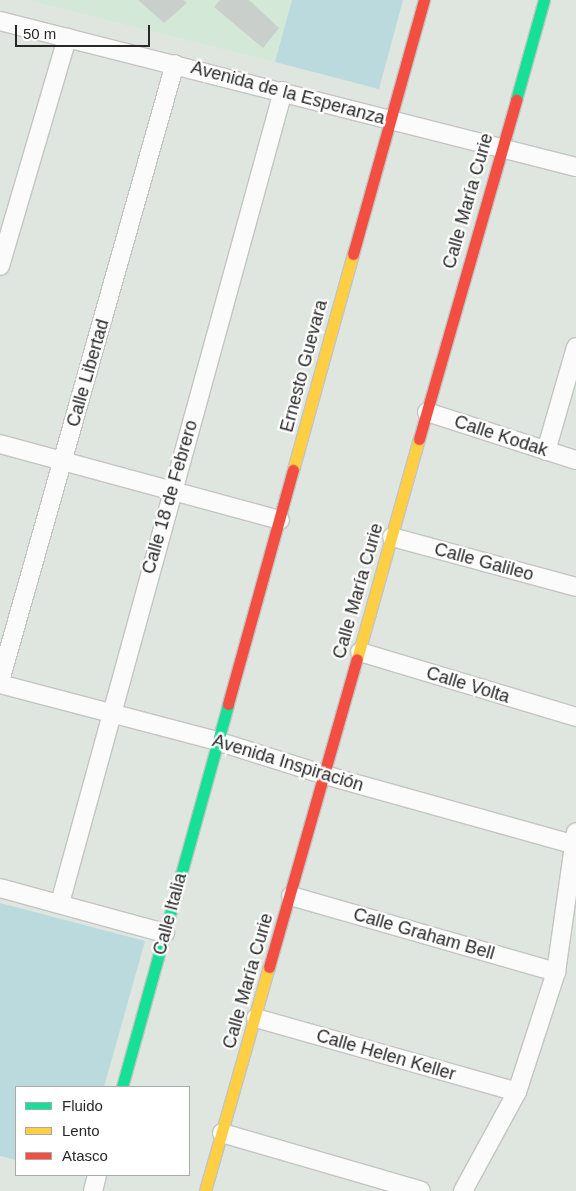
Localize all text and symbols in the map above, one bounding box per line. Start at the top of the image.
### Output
scale bar [18,15,152,47]
text: 50 m [23,25,56,42]
street label: Avenida de la Esperanza [189,57,387,129]
street label: Calle María Curie [438,131,498,271]
street label: Ernesto Guevara [276,297,332,435]
street label: Calle Libertad [62,317,114,429]
street label: Calle Kodak [452,411,550,461]
street label: Calle 18 de Febrero [138,418,202,576]
street label: Calle María Curie [328,521,388,661]
street label: Calle Galileo [432,538,536,586]
street label: Calle Volta [424,662,512,708]
street label: Avenida Inspiración [210,730,366,796]
street label: Calle Italia [149,871,191,957]
street label: Calle Graham Bell [351,903,497,965]
street label: Calle María Curie [218,911,278,1051]
street label: Calle Helen Keller [314,1025,458,1085]
legend [15,1086,190,1176]
text: Fluido [62,1097,103,1114]
text: Lento [62,1122,100,1139]
text: Atasco [62,1147,108,1164]

